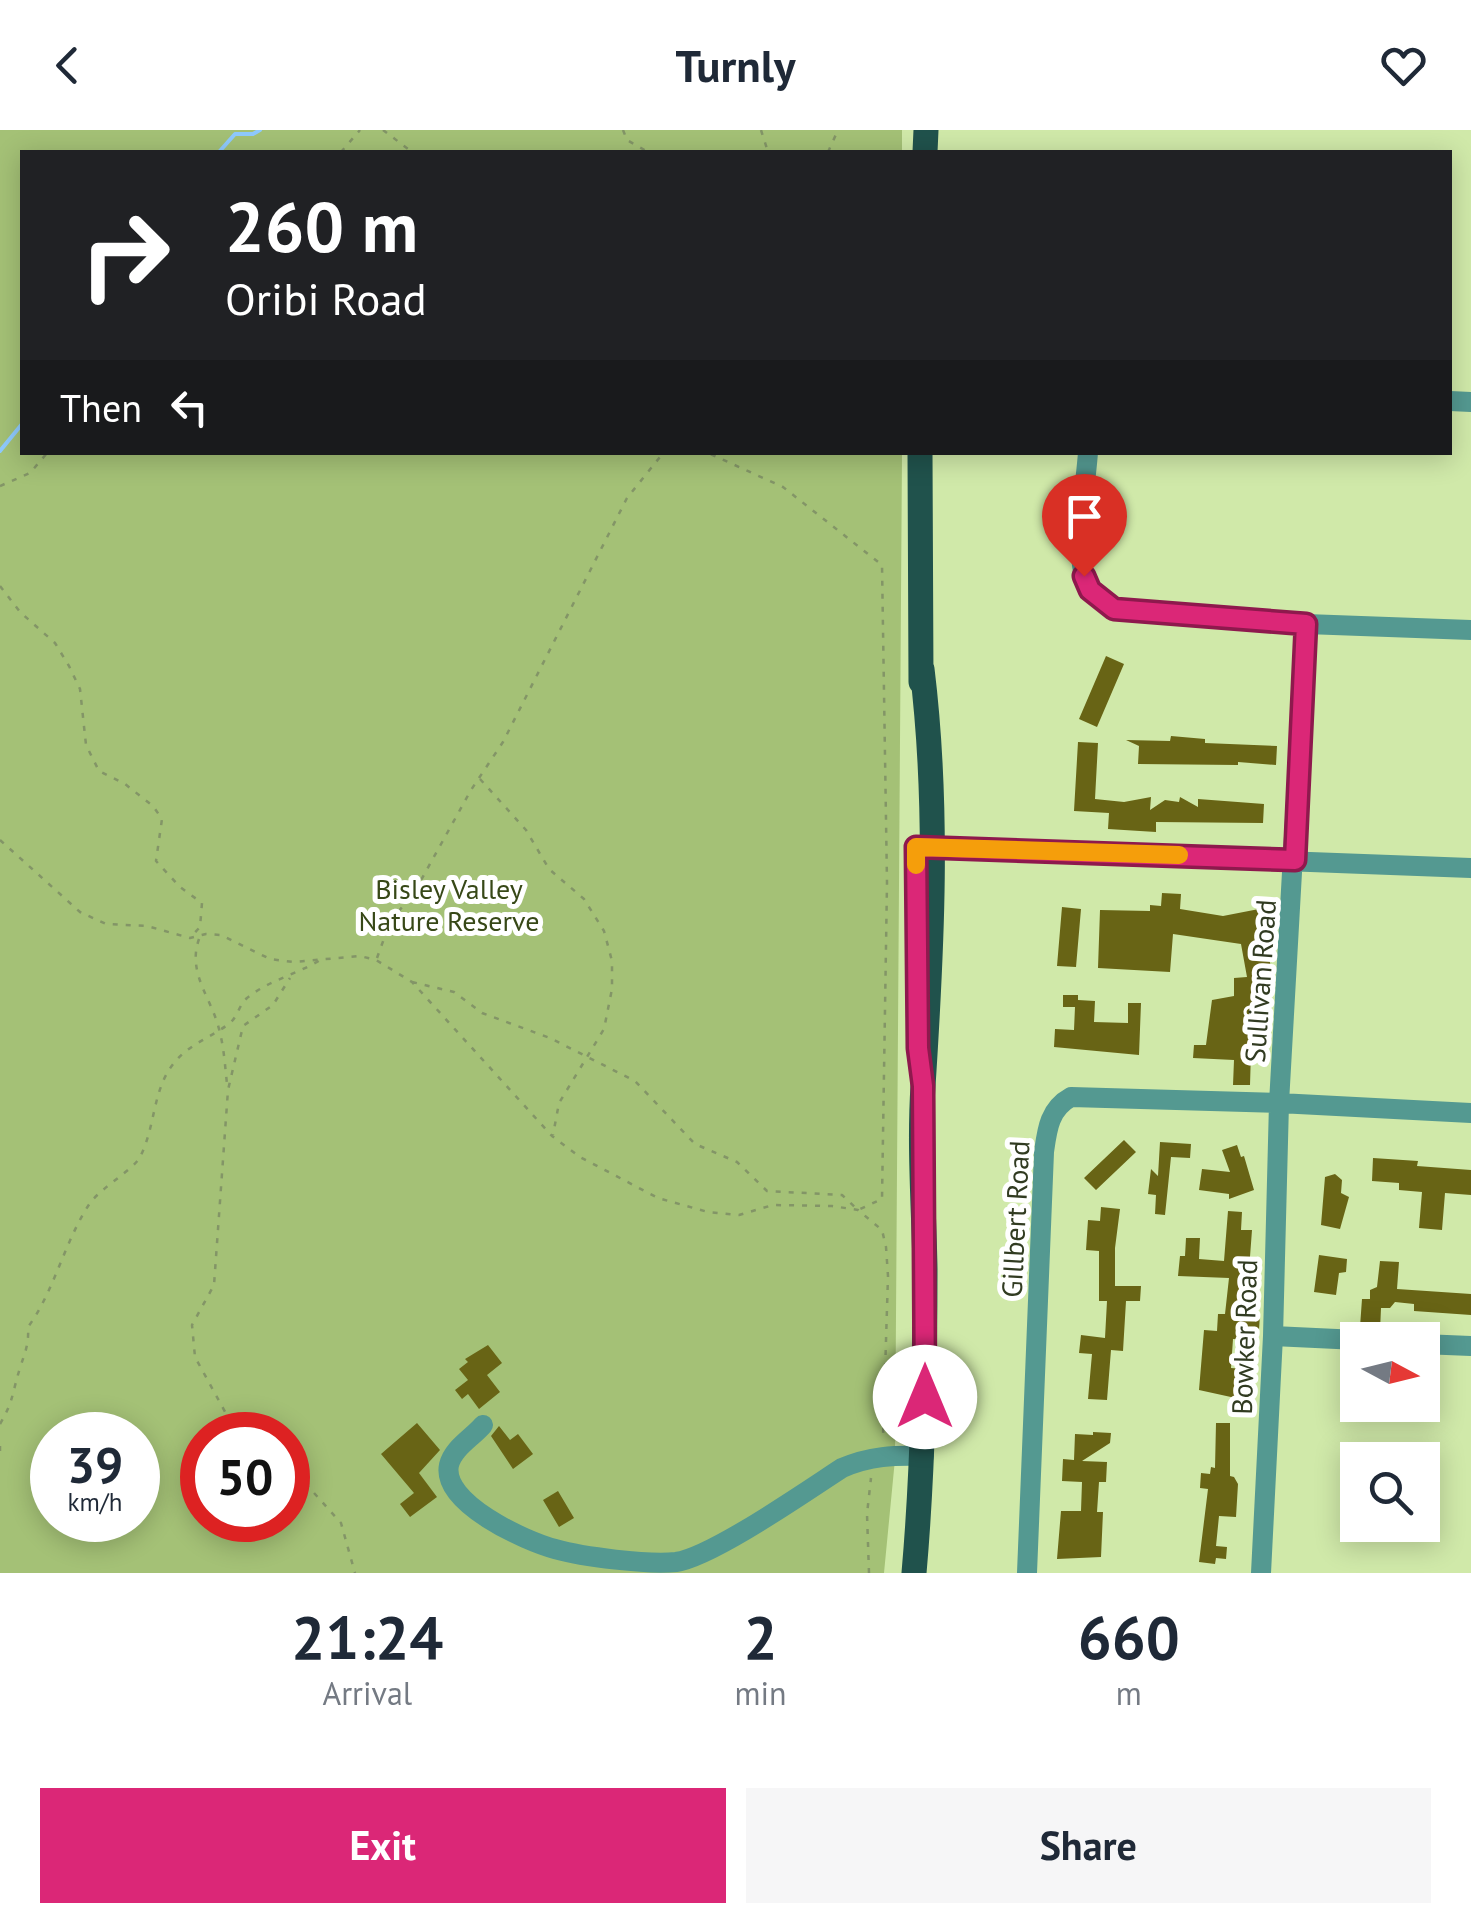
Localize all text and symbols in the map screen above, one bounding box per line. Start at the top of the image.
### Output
text: Turnly [675,36,796,94]
icon: back [40,38,95,93]
icon: heart [1376,38,1431,93]
text: 260 m [225,181,418,271]
icon: right [60,190,190,320]
text: Oribi Road [225,269,427,327]
icon: left [162,380,217,435]
text: Then [60,383,142,432]
pin [1042,474,1127,577]
icon: arrive [1057,489,1112,544]
park label: Bisley Valley Nature Reserve [358,870,540,939]
street label: Sullivan Road [1236,898,1284,1064]
street label: Gillbert Road [992,1140,1038,1298]
street label: Bowker Road [1223,1259,1265,1415]
north arrow [1340,1322,1440,1422]
map controls [1340,1322,1440,1542]
position arrow [873,1345,977,1449]
speed limit sign: 50 [180,1412,310,1542]
text: 39 [67,1432,123,1497]
button: search [1340,1442,1440,1542]
text: km/h [68,1486,122,1518]
text: 21:24 [291,1598,443,1676]
text: 2 [744,1598,778,1676]
text: 660 [1078,1598,1180,1676]
text: Arrival [322,1672,412,1714]
text: min [735,1672,787,1714]
text: m [1116,1672,1142,1714]
button: Exit [40,1788,726,1903]
button: Share [746,1788,1431,1903]

